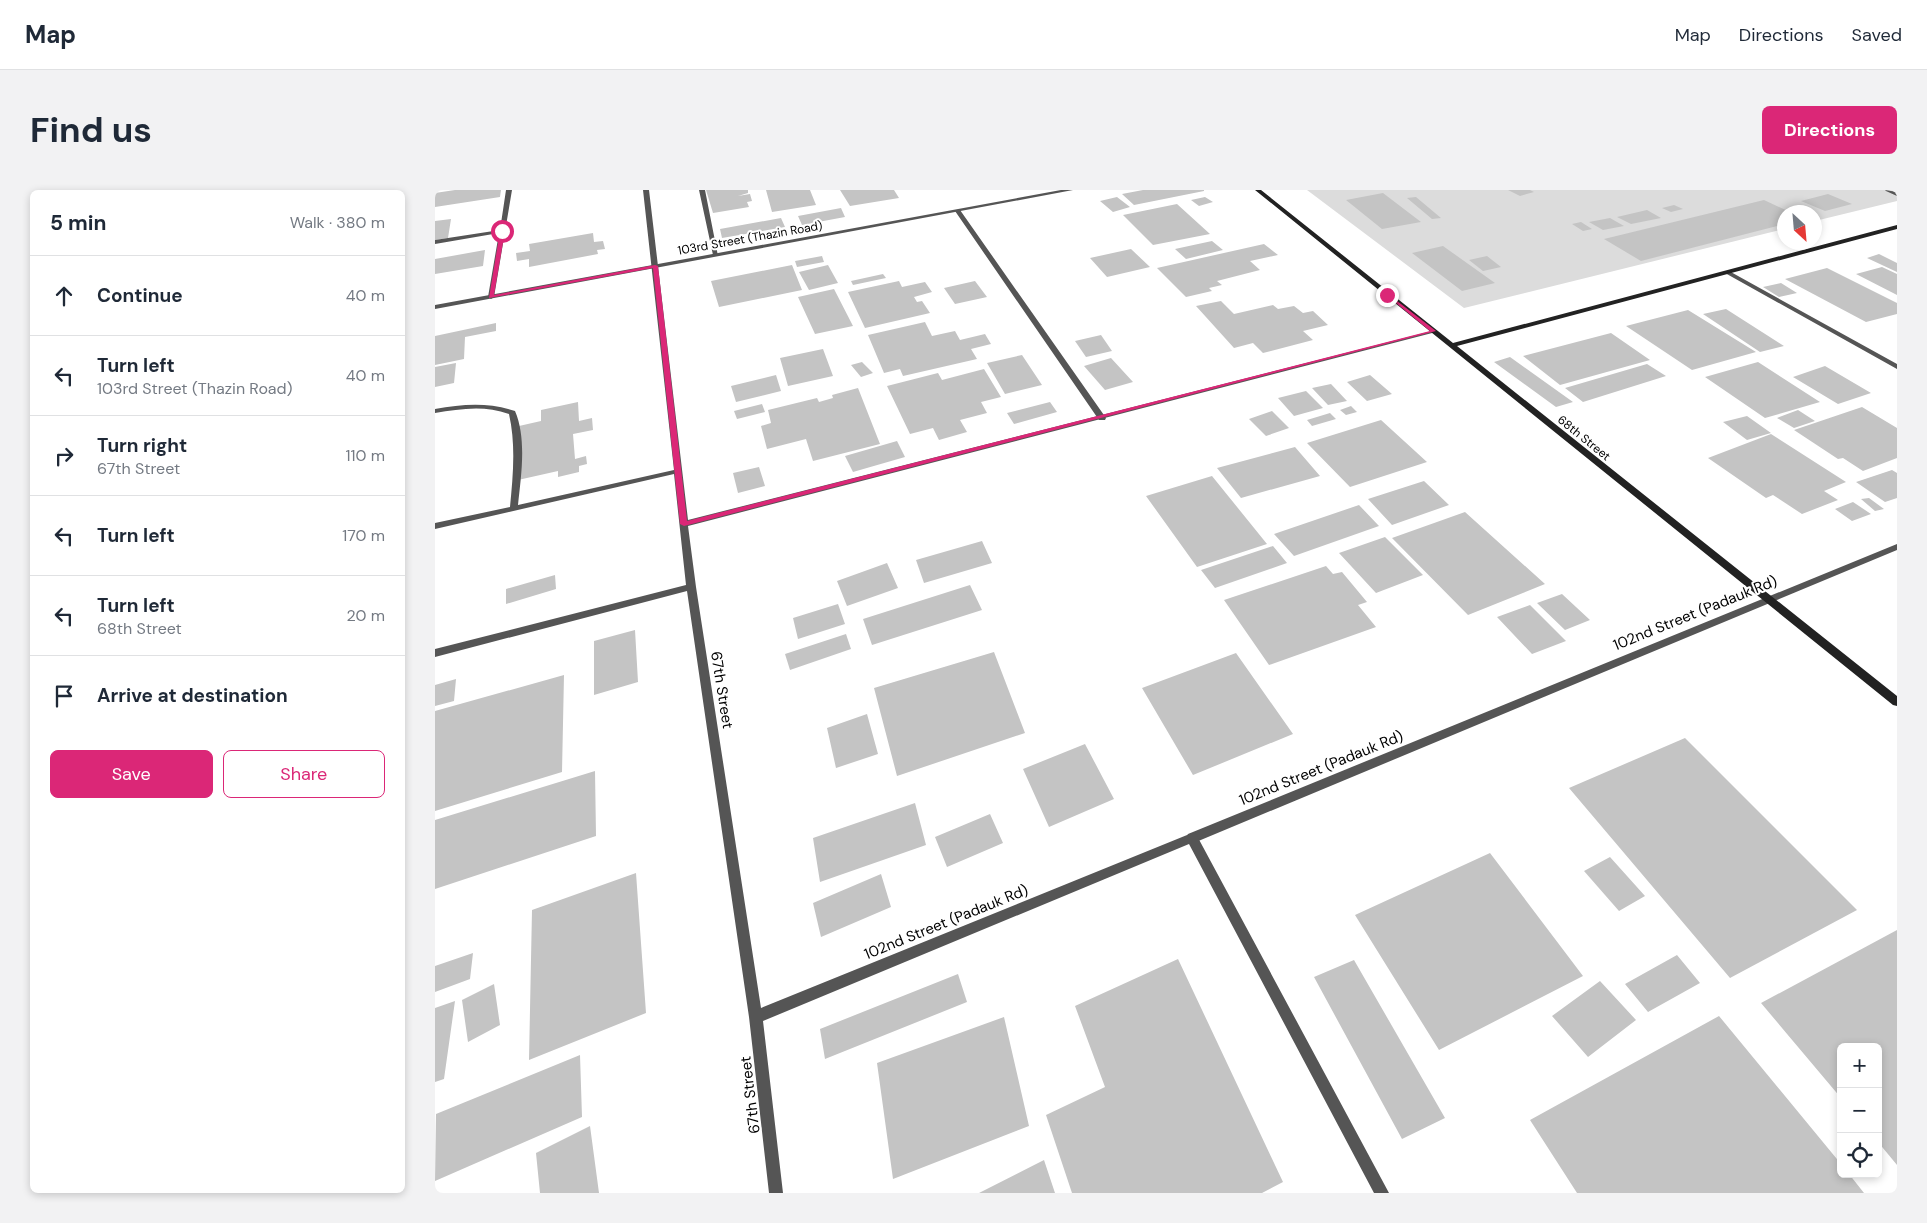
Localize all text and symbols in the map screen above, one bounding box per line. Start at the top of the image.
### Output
text: Map [25,19,76,50]
text: Map [1675,23,1711,47]
text: Directions [1739,23,1824,47]
text: Saved [1852,23,1902,47]
button: Directions [1762,106,1897,154]
text: Find us [30,107,152,153]
north arrow [1777,205,1822,250]
text: 5 min [50,209,106,237]
text: Walk · 380 m [290,212,385,233]
street label: 103rd Street (Thazin Road) [676,217,824,259]
route start [491,220,514,243]
icon: ahead [50,282,78,310]
text: Continue [97,283,183,308]
route end [1376,284,1399,307]
text: 40 m [346,285,385,306]
text: Turn left [97,353,175,378]
icon: left [50,362,78,390]
text: 40 m [346,365,385,386]
text: 103rd Street (Thazin Road) [97,378,293,399]
street label: 68th Street [1554,412,1614,464]
text: Turn right [97,433,187,458]
icon: right [50,442,78,470]
text: 110 m [346,445,385,466]
text: 67th Street [97,458,180,479]
icon: left [50,522,78,550]
text: Turn left [97,523,175,548]
text: 170 m [342,525,385,546]
street label: 102nd Street (Padauk Rd) [1610,571,1780,655]
text: Turn left [97,593,175,618]
icon: left [50,602,78,630]
text: 20 m [346,605,385,626]
text: 68th Street [97,618,182,639]
street label: 67th Street [706,650,738,730]
icon: arrive [50,682,78,710]
text: Arrive at destination [97,683,288,708]
street label: 102nd Street (Padauk Rd) [1236,726,1406,810]
button: Save [50,750,213,798]
button: Share [223,750,385,798]
street label: 102nd Street (Padauk Rd) [861,880,1031,964]
map controls [1837,1043,1882,1178]
button: + [1837,1043,1882,1088]
street label: 67th Street [735,1055,765,1135]
button: − [1837,1088,1882,1133]
button: locate [1837,1133,1882,1178]

